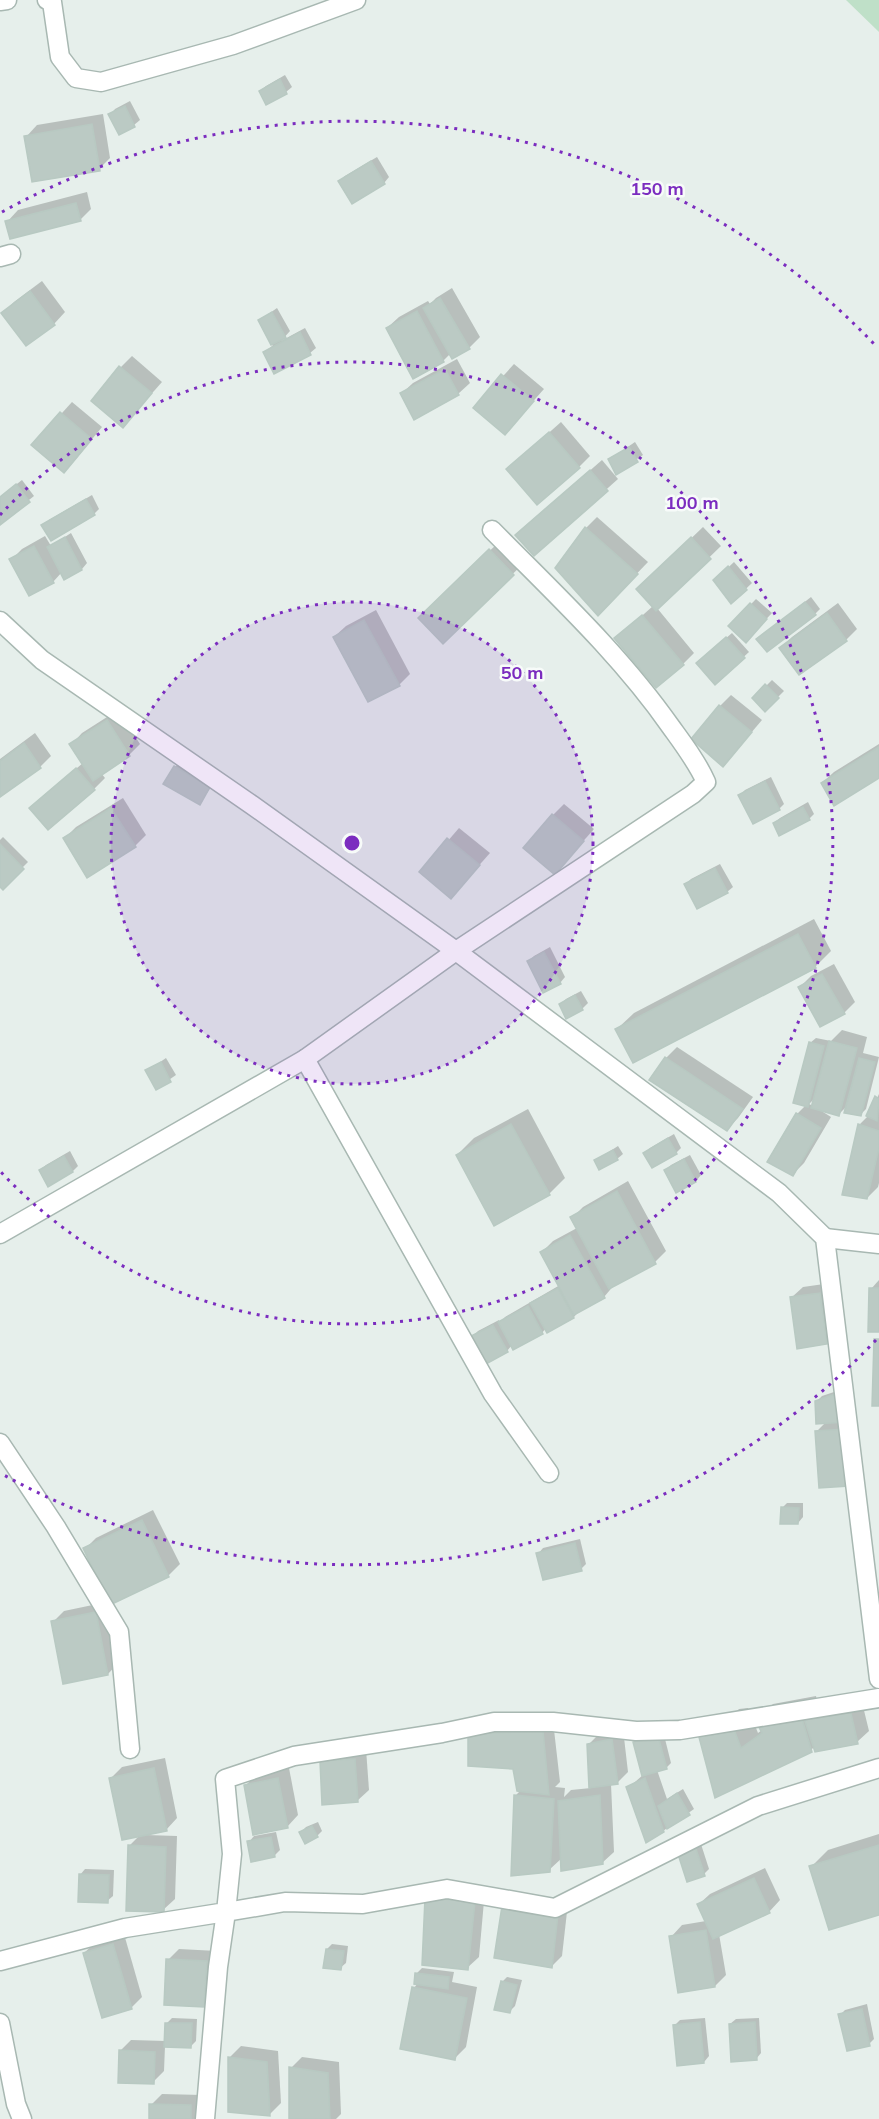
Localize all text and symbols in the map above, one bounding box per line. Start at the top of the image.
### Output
text: 150 m [630,177,684,200]
text: 100 m [665,491,719,514]
text: 50 m [501,661,543,684]
centre of rings [342,833,362,853]

